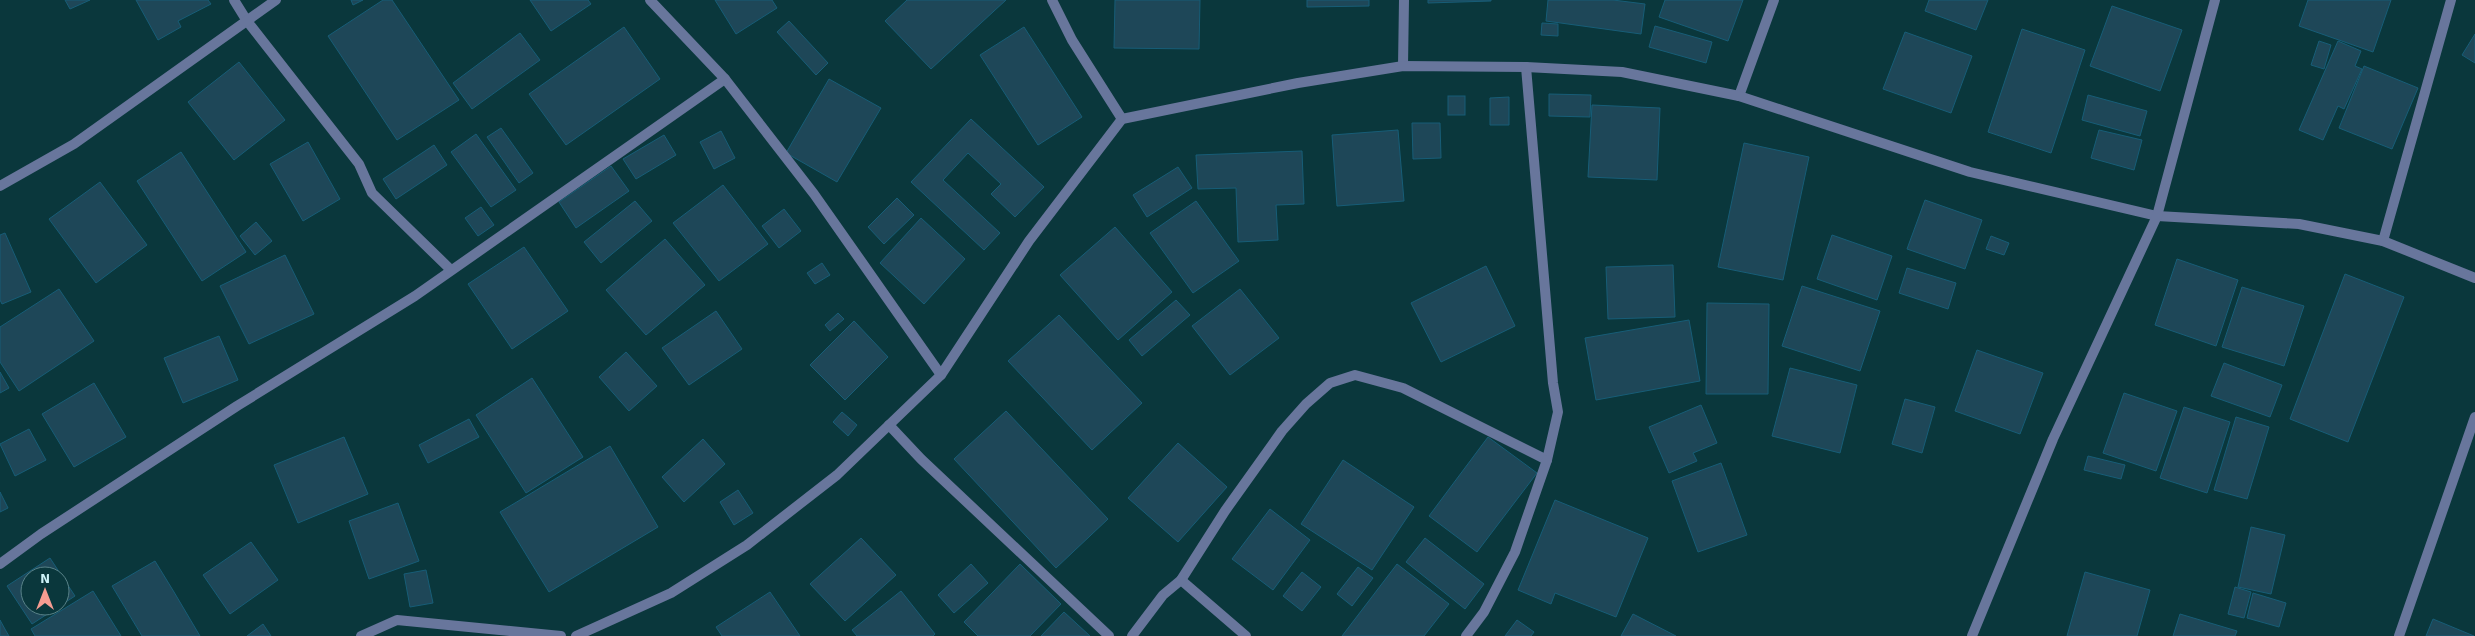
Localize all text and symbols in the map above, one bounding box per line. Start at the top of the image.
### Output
north arrow [20,566,70,616]
text: N [40,570,50,587]

